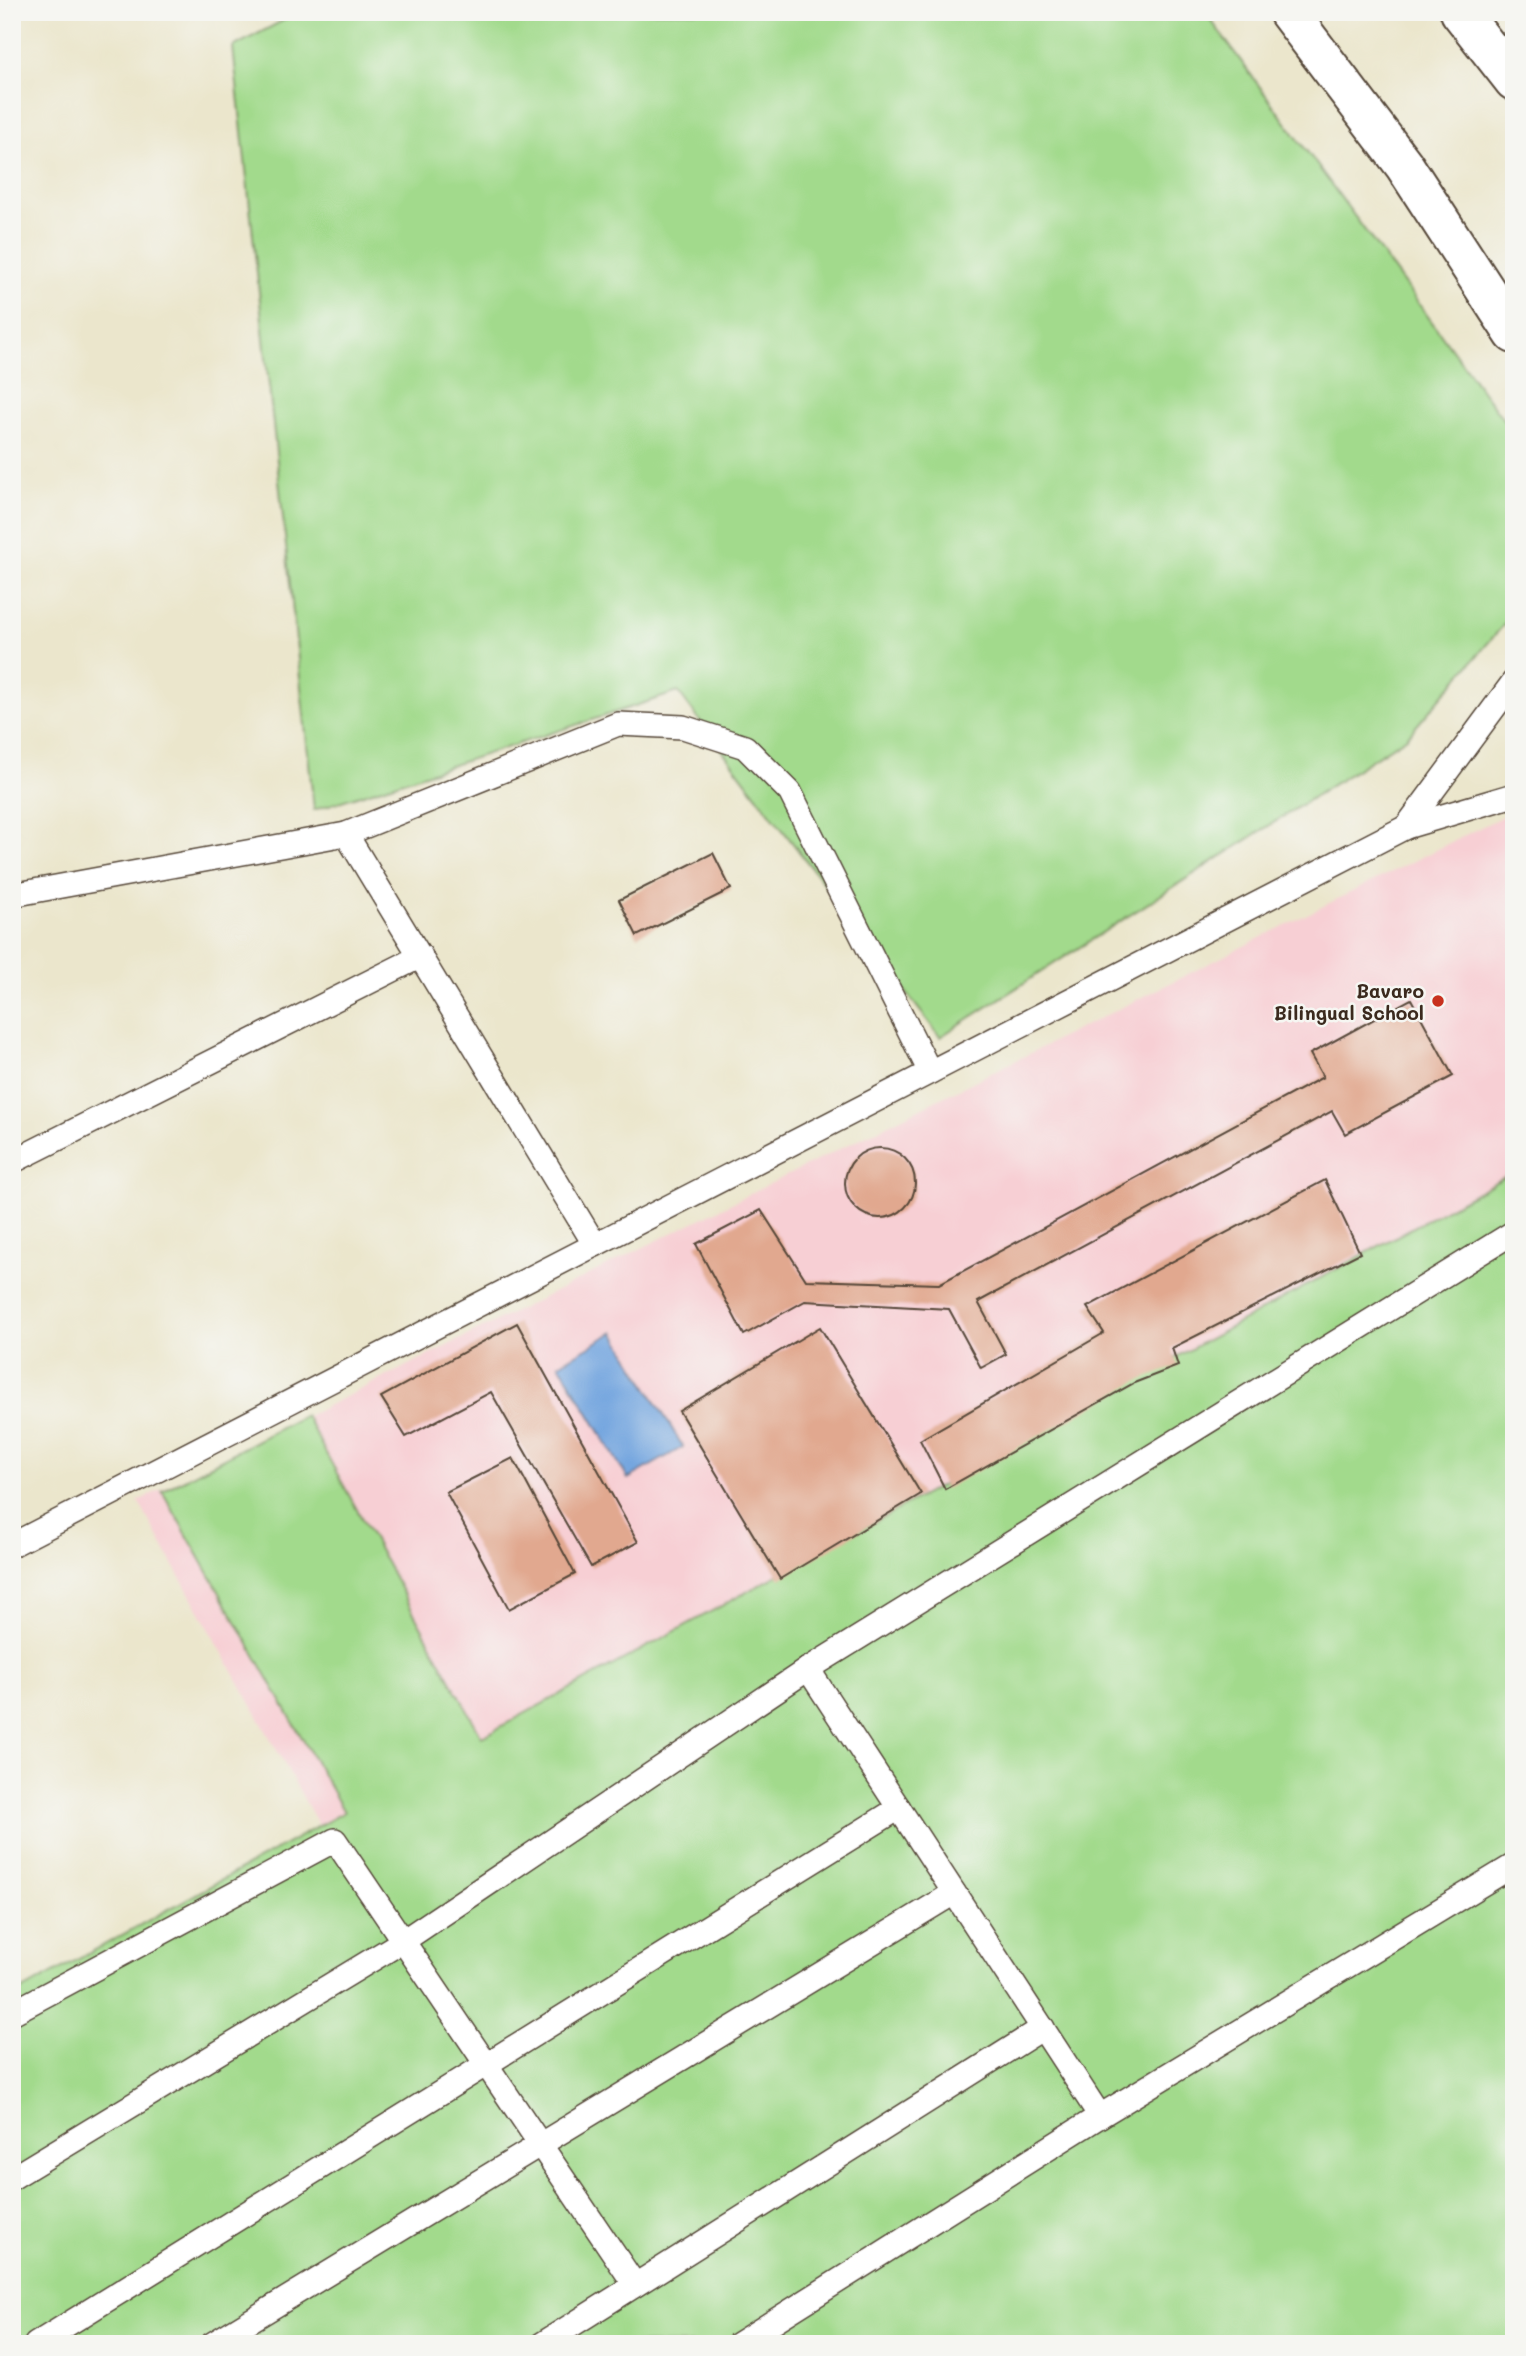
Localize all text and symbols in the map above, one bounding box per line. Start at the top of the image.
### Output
place label: Bavaro Bilingual School [1274,978,1424,1025]
marker: Bavaro Bilingual School [1430,993,1446,1009]

